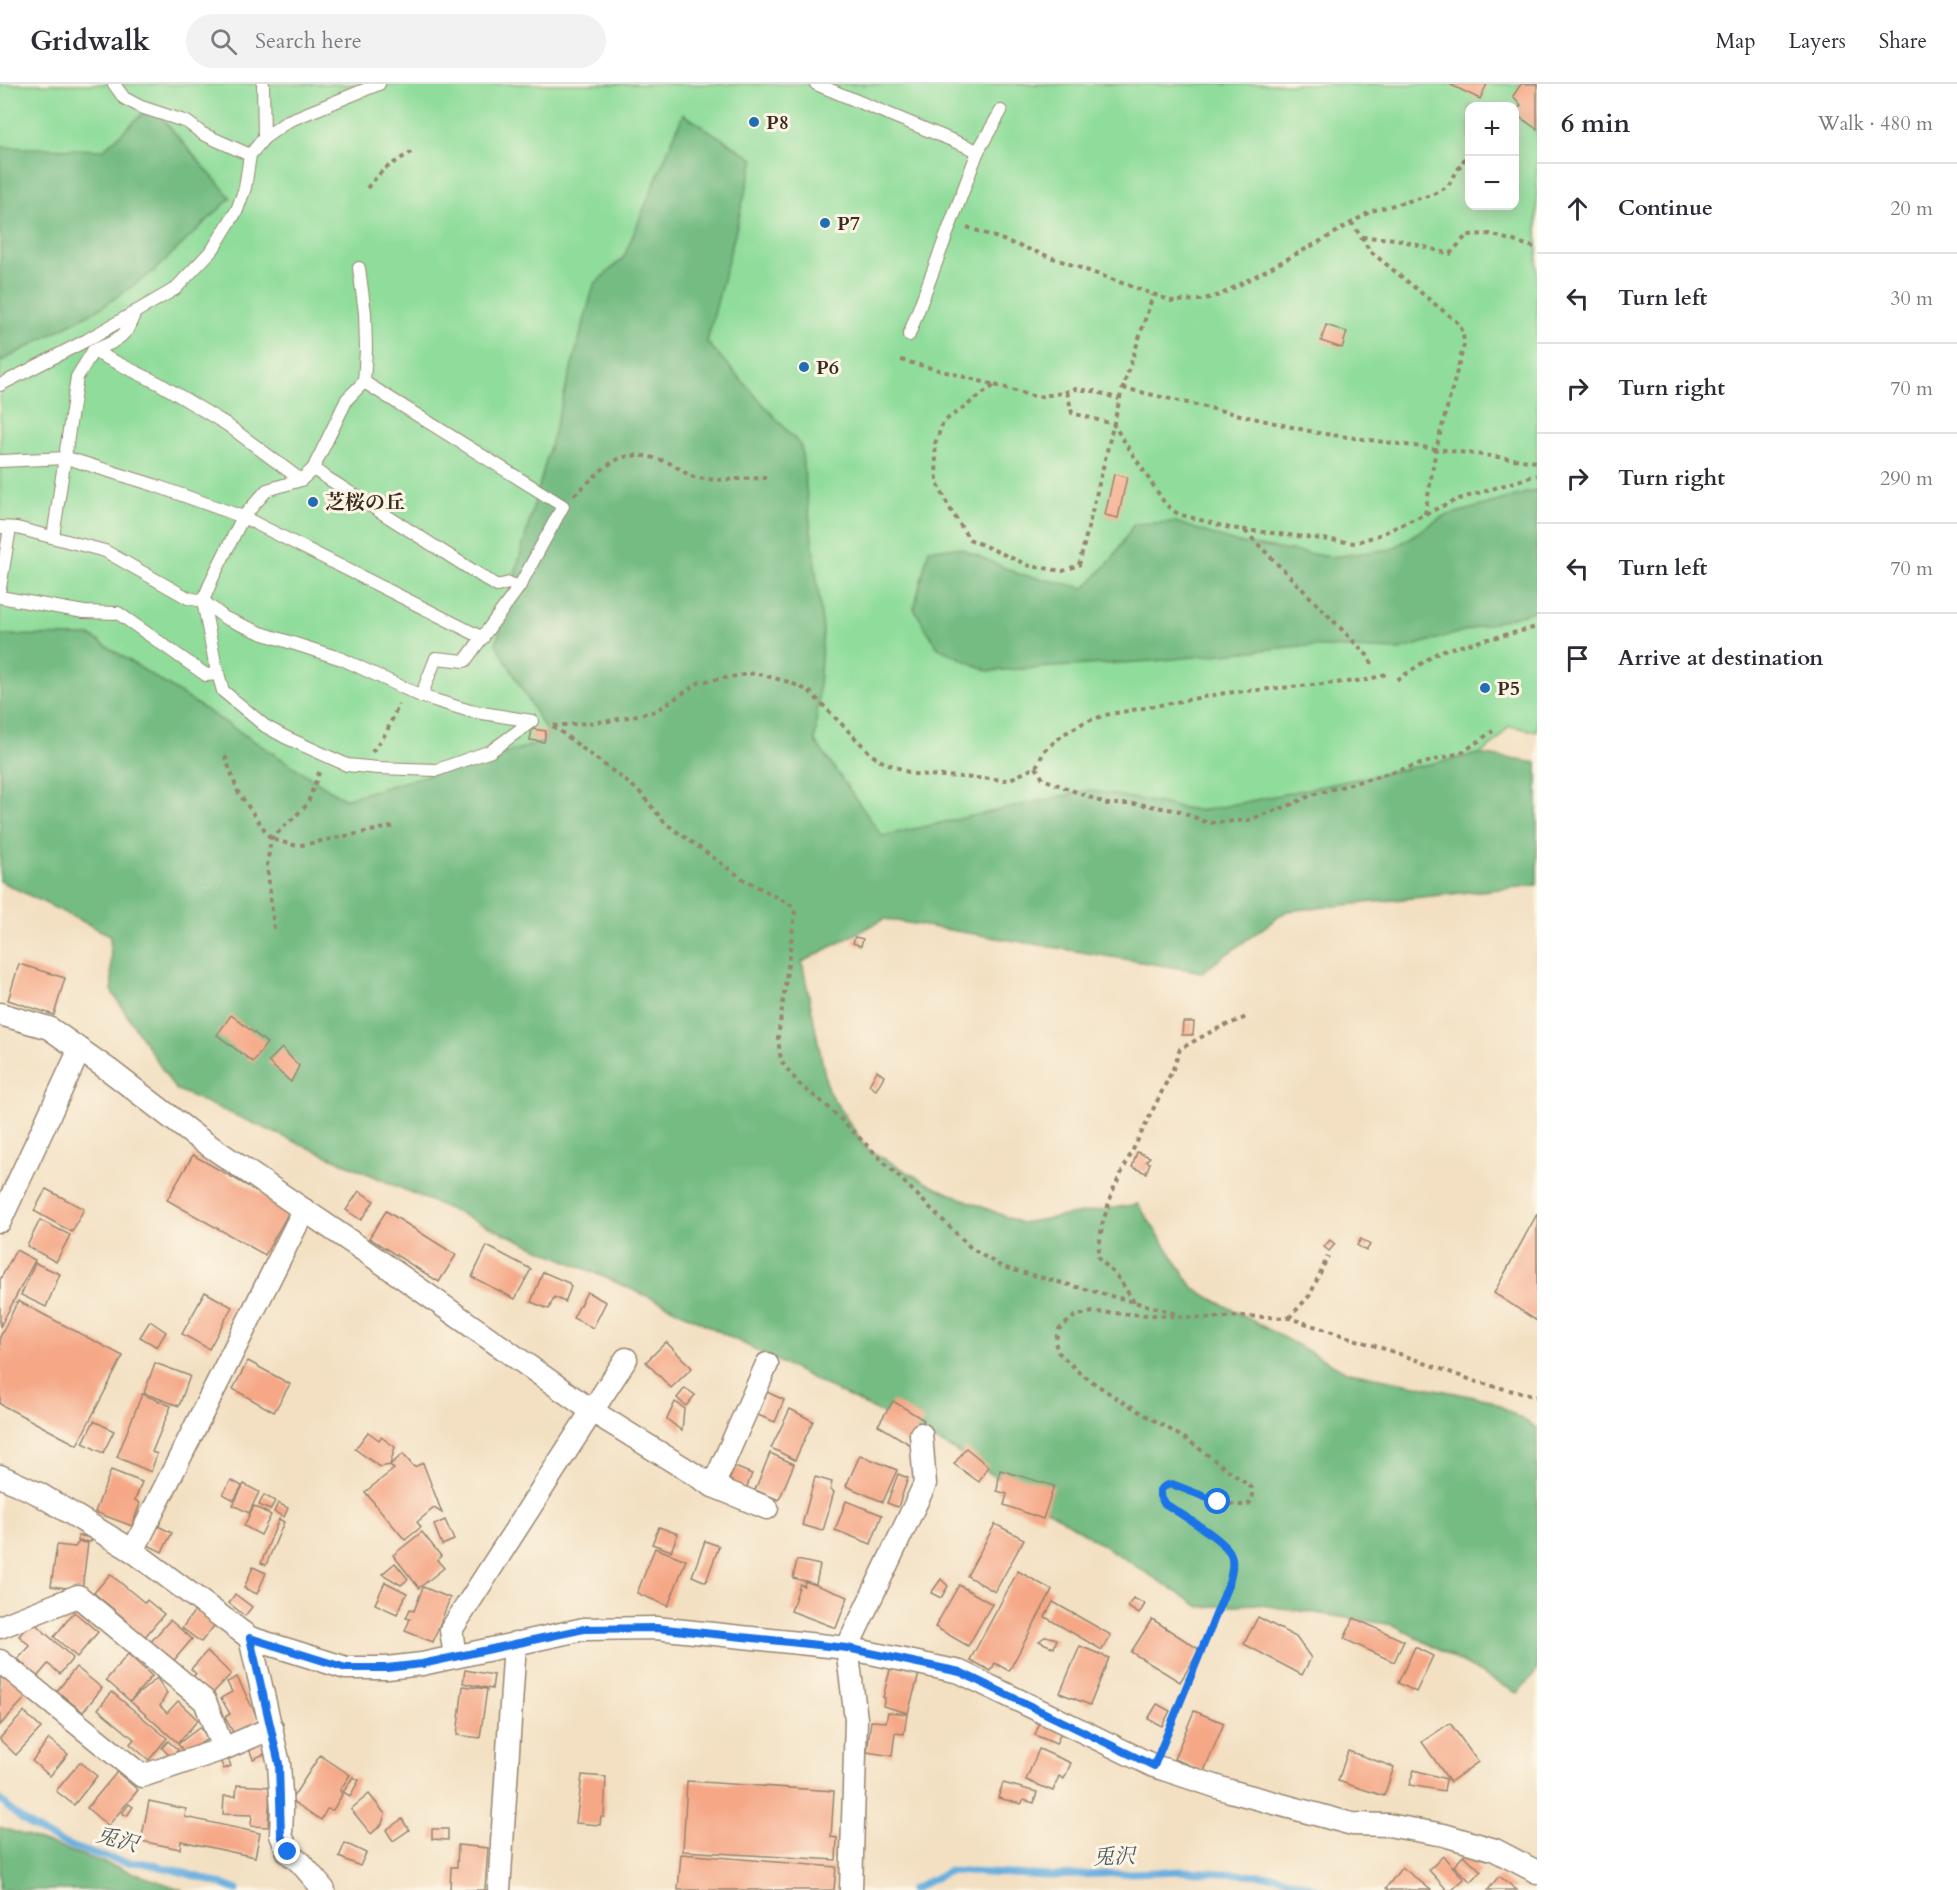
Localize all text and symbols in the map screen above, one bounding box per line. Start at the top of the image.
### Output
search box [186,14,606,68]
text: Gridwalk [30,22,150,60]
icon: search [207,25,240,58]
text: Search here [255,26,362,56]
text: Map [1716,27,1756,56]
text: Layers [1789,27,1846,56]
text: Share [1879,27,1927,56]
map controls [1465,102,1519,210]
button: + [1465,102,1519,156]
text: 6 min [1561,106,1630,141]
place label: P8 [766,109,789,136]
text: Walk · 480 m [1818,110,1933,137]
marker: P8 [747,115,761,129]
button: − [1465,156,1519,210]
icon: ahead [1561,192,1594,225]
text: Continue [1618,193,1713,223]
text: 20 m [1890,195,1933,222]
place label: P7 [837,210,860,237]
marker: P7 [818,216,832,230]
icon: left [1561,282,1594,315]
text: Turn left [1618,283,1707,313]
text: 30 m [1890,285,1933,312]
place label: P6 [816,354,839,381]
marker: P6 [797,360,811,374]
icon: right [1561,372,1594,405]
text: Turn right [1618,373,1725,403]
text: 70 m [1890,375,1933,402]
icon: right [1561,462,1594,495]
text: Turn right [1618,463,1725,493]
text: 290 m [1880,465,1933,492]
place label: 芝桜の丘 [325,489,405,516]
marker: 芝桜の丘 [306,495,320,509]
icon: left [1561,552,1594,585]
text: Turn left [1618,553,1707,583]
text: 70 m [1890,555,1933,582]
icon: arrive [1561,642,1594,675]
text: Arrive at destination [1618,643,1823,673]
place label: P5 [1497,675,1520,702]
marker: P5 [1478,681,1492,695]
route start [1204,1488,1230,1514]
water label: 兎沢 [93,1821,144,1860]
route end [274,1838,300,1864]
water label: 兎沢 [1093,1842,1138,1872]

